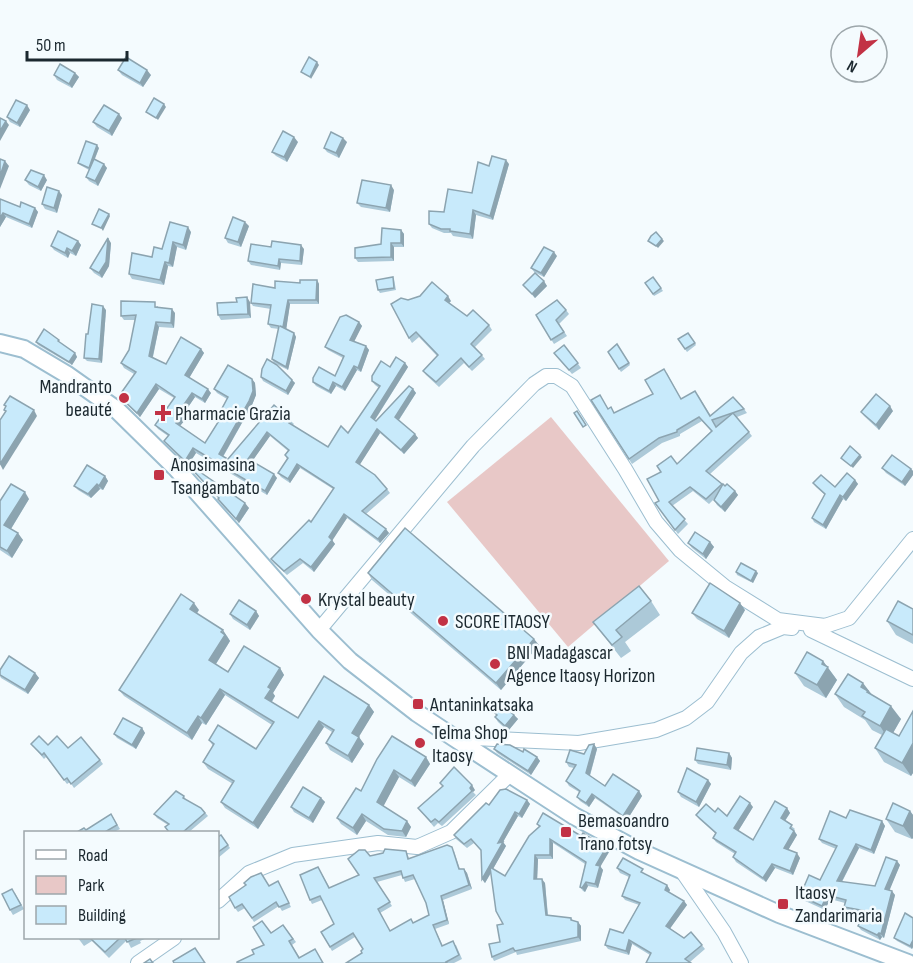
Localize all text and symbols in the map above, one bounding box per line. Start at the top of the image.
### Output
scale bar [27,24,128,62]
north arrow [829,24,889,84]
text: 50 m [36,35,66,56]
text: N [844,55,861,76]
place label: Mandranto beauté [39,375,112,422]
marker: Mandranto beauté [117,391,131,405]
place label: Pharmacie Grazia [175,402,291,426]
marker: Pharmacie Grazia [156,406,170,420]
place label: Anosimasina Tsangambato [170,453,260,500]
marker: Anosimasina Tsangambato [152,468,166,482]
place label: Krystal beauty [318,588,415,612]
marker: Krystal beauty [299,592,313,606]
place label: SCORE ITAOSY [455,610,551,634]
marker: SCORE ITAOSY [436,614,450,628]
place label: BNI Madagascar Agence Itaosy Horizon [506,641,655,688]
marker: BNI Madagascar Agence Itaosy Horizon [488,657,502,671]
place label: Antaninkatsaka [429,693,534,717]
marker: Antaninkatsaka [411,697,425,711]
place label: Telma Shop Itaosy [432,721,508,768]
marker: Telma Shop Itaosy [413,736,427,750]
place label: Bemasoandro Trano fotsy [578,809,669,856]
marker: Bemasoandro Trano fotsy [559,825,573,839]
legend [24,831,219,939]
text: Road [78,845,108,866]
text: Park [78,875,104,896]
place label: Itaosy Zandarimaria [795,881,883,928]
marker: Itaosy Zandarimaria [776,897,790,911]
text: Building [78,905,126,926]

